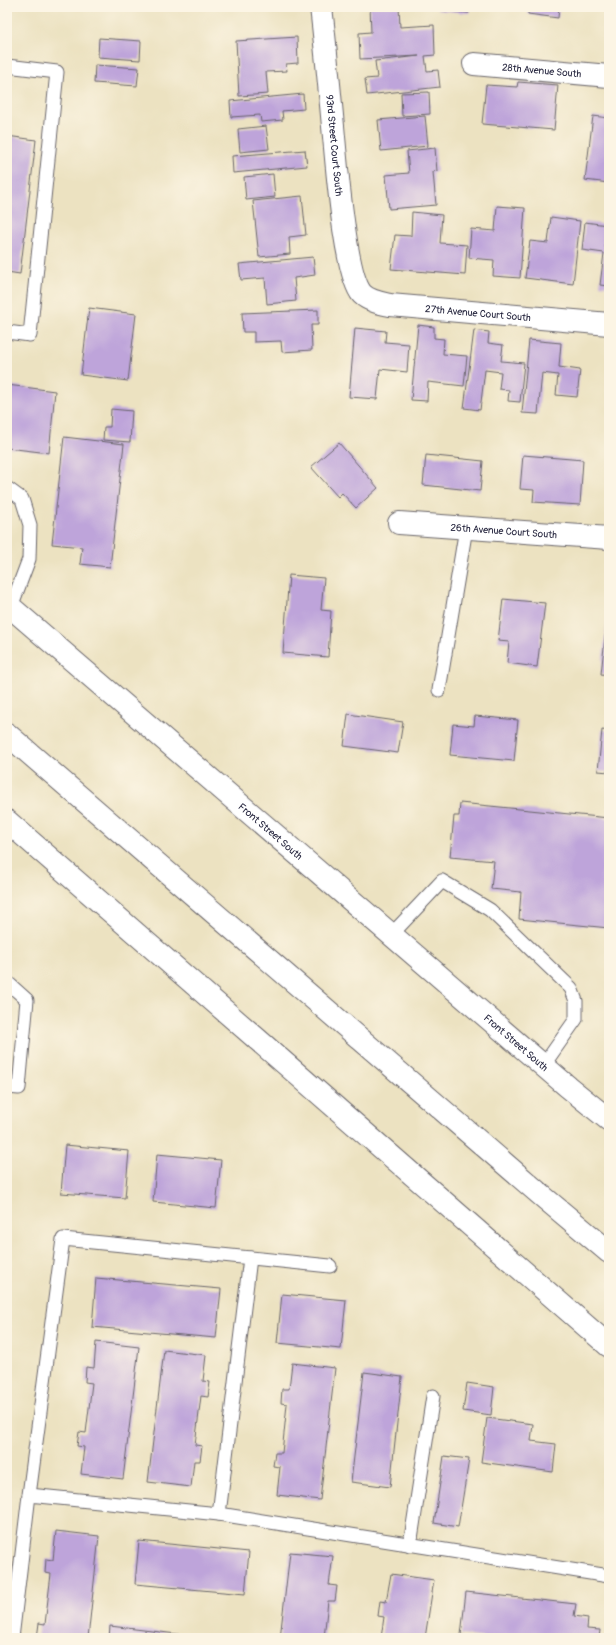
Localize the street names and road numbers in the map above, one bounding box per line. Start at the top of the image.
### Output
street label: 28th Avenue South [502,62,582,81]
street label: 93rd Street Court South [323,94,345,197]
street label: 27th Avenue Court South [425,303,532,324]
street label: 26th Avenue Court South [450,522,558,541]
street label: Front Street South [236,801,305,863]
street label: Front Street South [481,1012,550,1074]

